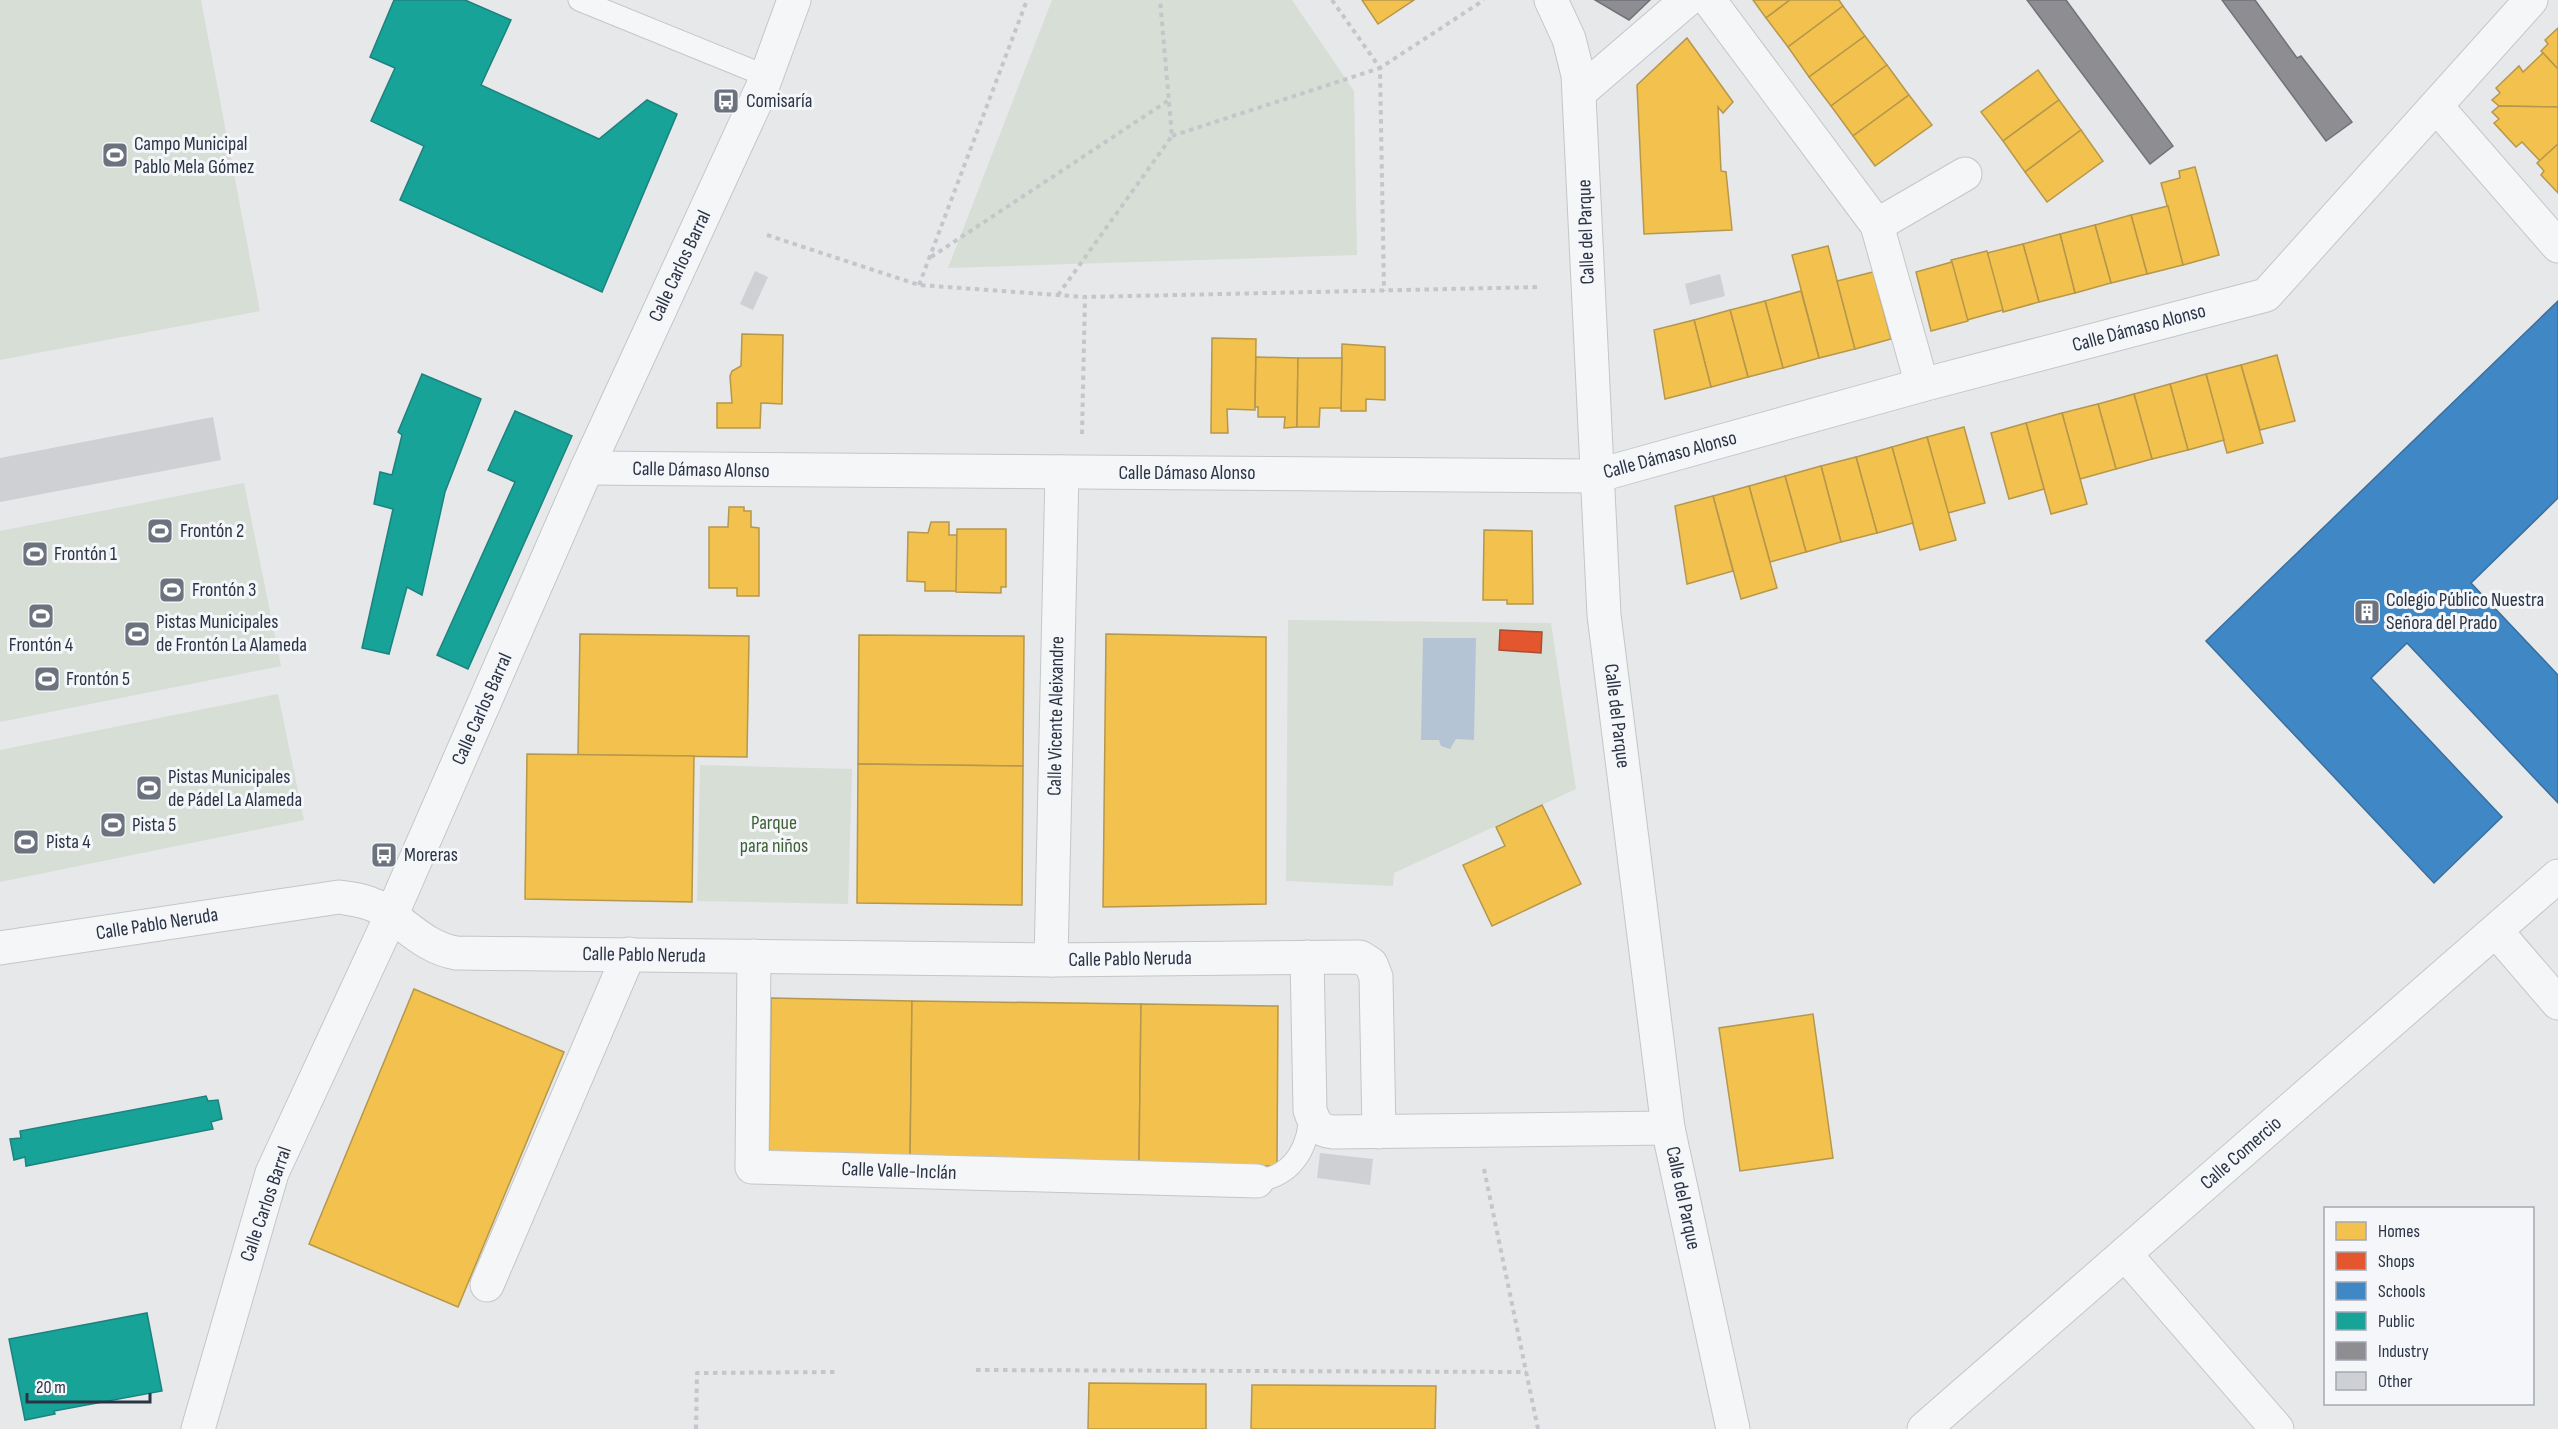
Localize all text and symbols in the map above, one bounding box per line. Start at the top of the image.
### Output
bus stop icon: Comisaría [711,86,741,116]
place label: Comisaría [746,89,812,113]
place label: Campo Municipal Pablo Mela Gómez [134,132,254,179]
sports icon: Campo Municipal Pablo Mela Gómez [100,140,130,170]
street label: Calle del Parque [1572,179,1600,285]
street label: Calle Carlos Barral [644,206,716,326]
street label: Calle Dámaso Alonso [2070,299,2208,357]
street label: Calle Dámaso Alonso [1601,426,1739,484]
street label: Calle Dámaso Alonso [632,457,770,483]
street label: Calle Dámaso Alonso [1118,461,1256,485]
sports icon: Frontón 2 [145,516,175,546]
place label: Frontón 2 [180,519,244,543]
sports icon: Frontón 1 [20,539,50,569]
place label: Frontón 1 [54,542,117,566]
sports icon: Frontón 3 [157,575,187,605]
place label: Frontón 3 [192,578,256,602]
place label: Colegio Público Nuestra Señora del Prado [2386,588,2544,635]
building icon: Colegio Público Nuestra Señora del Prado [2352,597,2382,627]
sports icon: Frontón 4 [26,601,56,631]
place label: Pistas Municipales de Frontón La Alameda [156,610,307,657]
sports icon: Pistas Municipales de Frontón La Alameda [122,619,152,649]
place label: Frontón 4 [9,633,73,657]
street label: Calle Vicente Aleixandre [1043,636,1069,796]
street label: Calle Carlos Barral [447,649,517,769]
street label: Calle del Parque [1599,662,1635,770]
sports icon: Frontón 5 [32,664,62,694]
place label: Frontón 5 [66,667,130,691]
place label: Pistas Municipales de Pádel La Alameda [168,765,302,812]
sports icon: Pistas Municipales de Pádel La Alameda [134,773,164,803]
sports icon: Pista 5 [98,810,128,840]
park label: Parque para niños [740,811,808,858]
place label: Pista 5 [132,813,176,837]
sports icon: Pista 4 [11,827,41,857]
place label: Pista 4 [46,830,91,854]
bus stop icon: Moreras [369,840,399,870]
place label: Moreras [404,843,458,867]
street label: Calle Pablo Neruda [94,902,220,946]
street label: Calle Pablo Neruda [582,942,706,968]
street label: Calle Pablo Neruda [1068,946,1192,972]
street label: Calle Comercio [2195,1111,2287,1195]
street label: Calle Carlos Barral [235,1143,297,1265]
street label: Calle del Parque [1660,1144,1706,1252]
street label: Calle Valle-Inclán [841,1157,957,1185]
legend [2324,1207,2534,1405]
text: Homes [2378,1221,2420,1242]
text: Shops [2378,1251,2415,1272]
text: Schools [2378,1281,2425,1302]
text: Public [2378,1311,2415,1332]
text: Industry [2378,1341,2429,1362]
scale bar [27,1366,150,1404]
text: Other [2378,1371,2412,1392]
text: 20 m [36,1377,66,1398]

